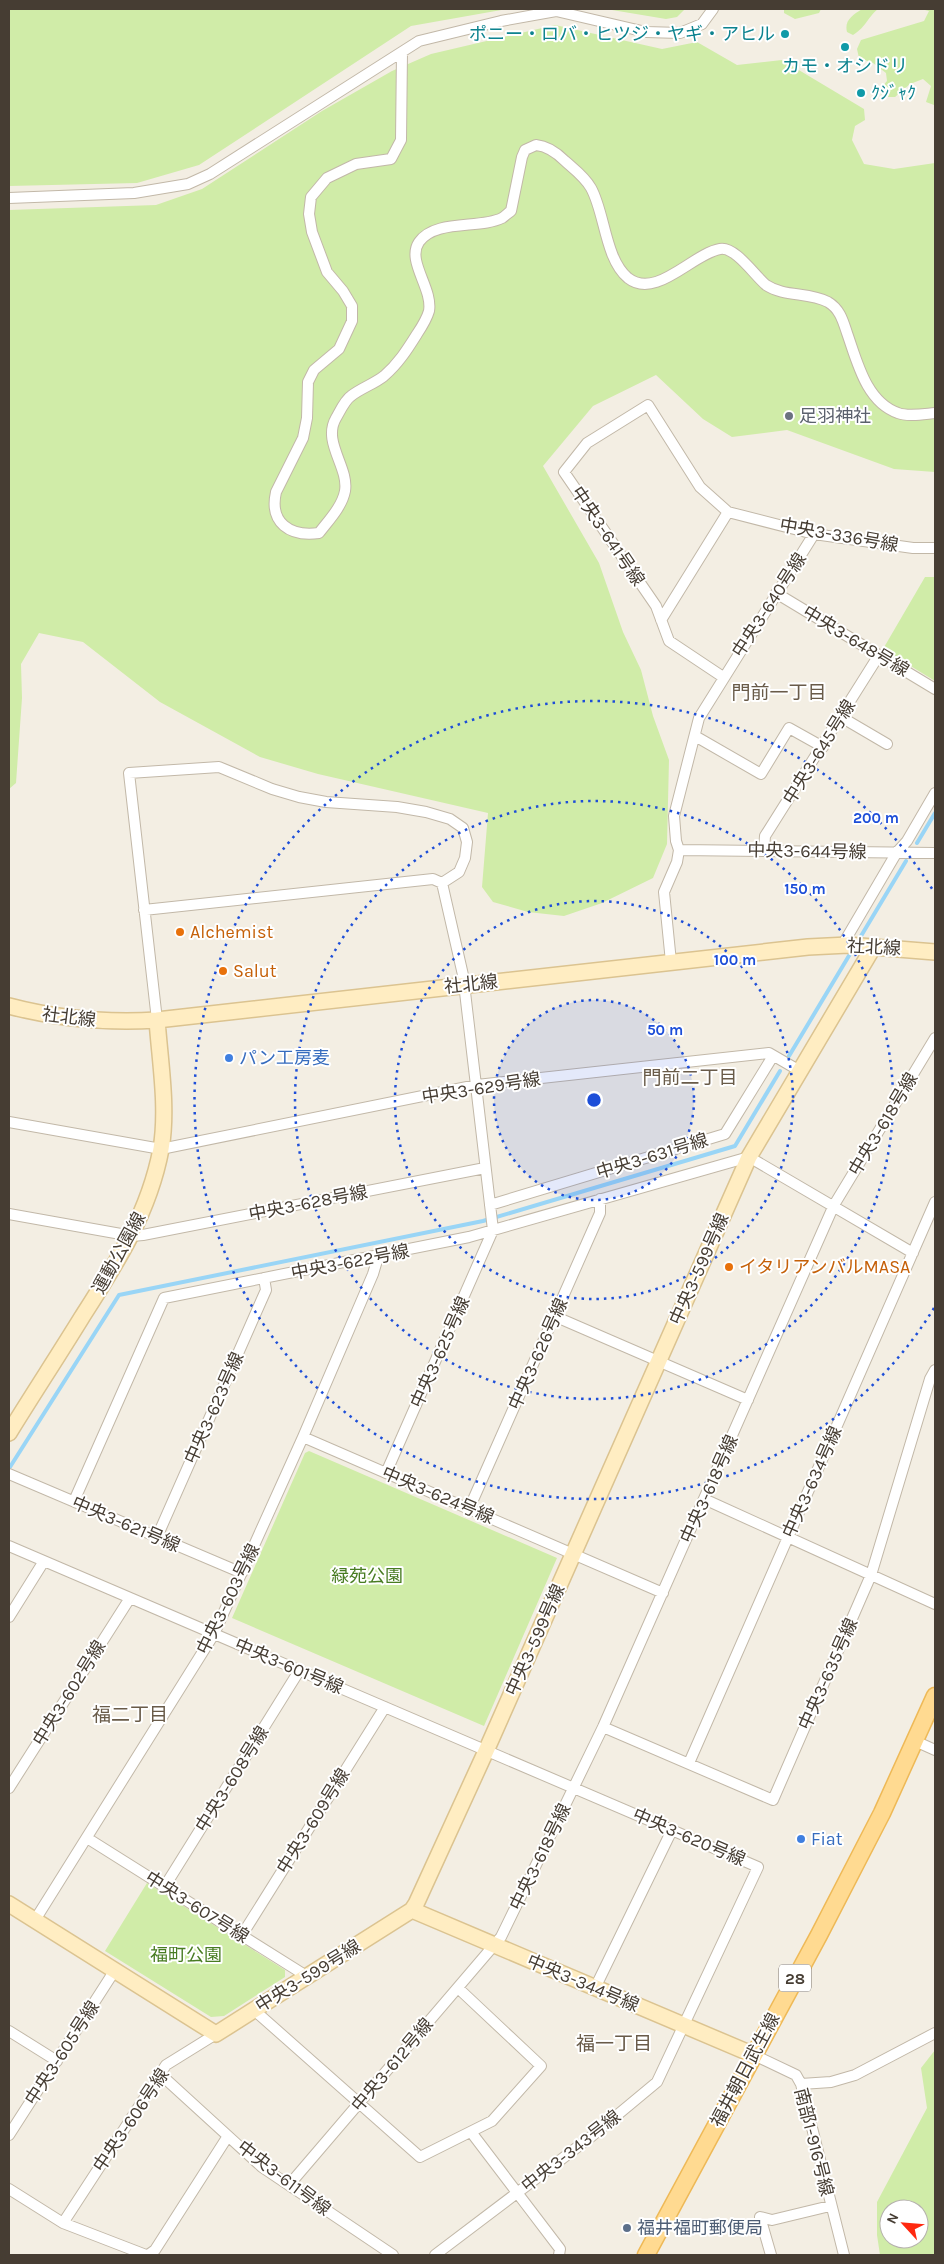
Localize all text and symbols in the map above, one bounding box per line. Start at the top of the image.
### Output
place label: ポニー・ロバ・ヒツジ・ヤギ・アヒル [469,23,775,45]
marker: ポニー・ロバ・ヒツジ・ヤギ・アヒル [779,28,791,40]
marker: カモ・オシドリ [839,41,851,53]
place label: カモ・オシドリ [782,55,908,77]
place label: ｸｼﾞｬｸ [871,82,916,104]
marker: ｸｼﾞｬｸ [855,87,867,99]
place label: 足羽神社 [799,405,871,427]
marker: 足羽神社 [783,410,795,422]
street label: 中央3-641号線 [567,482,649,590]
street label: 中央3-336号線 [778,514,900,556]
street label: 中央3-640号線 [727,549,811,661]
street label: 中央3-648号線 [799,601,913,681]
district label: 門前一丁目 [731,682,827,704]
street label: 中央3-645号線 [778,696,860,808]
text: 200 m [853,809,899,827]
street label: 中央3-644号線 [747,839,867,863]
text: 150 m [784,880,826,898]
place label: Alchemist [190,921,273,943]
marker: Alchemist [174,926,186,938]
street label: 社北線 [846,935,902,959]
text: 100 m [714,951,756,969]
place label: Salut [233,960,277,982]
marker: Salut [217,965,229,977]
street label: 社北線 [443,970,499,998]
street label: 社北線 [41,1003,97,1031]
text: 50 m [647,1021,683,1039]
place label: パン工房麦 [239,1047,330,1069]
marker: パン工房麦 [223,1052,235,1064]
district label: 門前二丁目 [642,1067,738,1089]
street label: 中央3-629号線 [420,1068,542,1108]
street label: 中央3-618号線 [844,1069,922,1179]
centre of rings [585,1091,603,1109]
street label: 中央3-631号線 [593,1129,711,1183]
street label: 中央3-628号線 [247,1181,369,1225]
street label: 運動公園線 [88,1208,150,1298]
street label: 中央3-599号線 [665,1210,733,1328]
street label: 中央3-622号線 [289,1240,411,1284]
place label: イタリアンバルMASA [739,1256,910,1278]
marker: イタリアンバルMASA [723,1261,735,1273]
street label: 中央3-625号線 [406,1293,474,1411]
street label: 中央3-626号線 [504,1295,572,1413]
street label: 中央3-623号線 [179,1349,249,1467]
street label: 中央3-634号線 [778,1423,846,1541]
street label: 中央3-618号線 [675,1431,743,1547]
street label: 中央3-624号線 [379,1461,497,1529]
street label: 中央3-621号線 [69,1491,183,1557]
street label: 中央3-603号線 [192,1540,264,1658]
park label: 緑苑公園 [331,1565,403,1587]
street label: 中央3-599号線 [501,1581,569,1699]
street label: 中央3-635号線 [794,1615,862,1733]
street label: 中央3-601号線 [231,1633,347,1699]
street label: 中央3-602号線 [28,1636,110,1750]
district label: 福二丁目 [92,1704,168,1726]
street label: 中央3-608号線 [191,1722,273,1836]
street label: 中央3-609号線 [272,1764,354,1878]
street label: 中央3-618号線 [505,1800,575,1914]
street label: 中央3-620号線 [629,1803,749,1871]
place label: Fiat [811,1828,843,1850]
marker: Fiat [795,1833,807,1845]
street label: 中央3-607号線 [141,1866,253,1948]
street label: 中央3-599号線 [251,1935,365,2017]
park label: 福町公園 [150,1944,222,1966]
street label: 中央3-344号線 [524,1950,642,2016]
road number: 28 [779,1965,811,1992]
street label: 中央3-605号線 [20,1997,104,2109]
street label: 福井朝日武生線 [706,2009,784,2131]
street label: 中央3-612号線 [346,2014,438,2116]
district label: 福一丁目 [576,2033,652,2055]
street label: 中央3-606号線 [88,2064,174,2176]
street label: 南部1-916号線 [790,2086,838,2198]
street label: 中央3-343号線 [517,2105,625,2197]
street label: 中央3-611号線 [233,2136,335,2220]
north arrow [879,2199,929,2249]
text: N [883,2210,903,2227]
place label: 福井福町郵便局 [637,2217,763,2239]
marker: 福井福町郵便局 [621,2222,633,2234]

